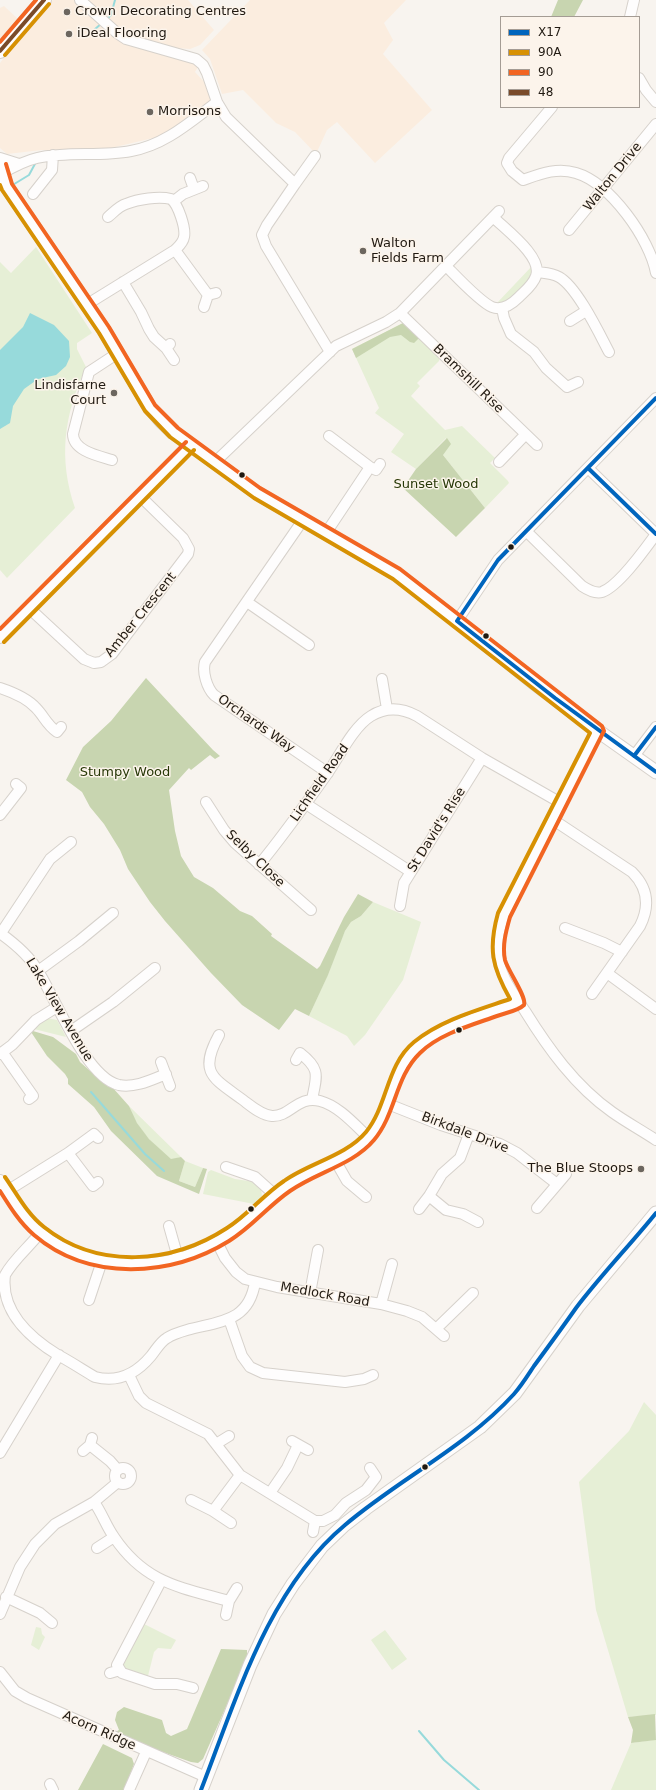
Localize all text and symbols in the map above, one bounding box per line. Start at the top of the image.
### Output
place label: Crown Decorating Centres [75,4,246,20]
marker: Crown Decorating Centres [62,7,72,17]
legend [500,16,640,108]
text: X17 [538,25,562,39]
place label: iDeal Flooring [77,26,167,42]
marker: iDeal Flooring [64,29,74,39]
text: 90A [538,45,561,59]
text: 90 [538,65,553,79]
text: 48 [538,85,553,99]
place label: Morrisons [158,104,221,120]
marker: Morrisons [145,107,155,117]
street label: Walton Drive [581,140,645,214]
place label: Walton Fields Farm [371,236,444,267]
marker: Walton Fields Farm [358,246,368,256]
street label: Bramshill Rise [429,341,507,417]
place label: Lindisfarne Court [34,378,106,409]
marker: Lindisfarne Court [109,388,119,398]
unlabelled marker [237,470,247,480]
park label: Sunset Wood [394,477,478,493]
unlabelled marker [506,542,516,552]
street label: Amber Crescent [102,569,180,661]
unlabelled marker [481,631,491,641]
street label: Orchards Way [214,692,298,756]
street label: Lichfield Road [288,741,352,825]
park label: Stumpy Wood [80,765,170,781]
street label: St David's Rise [405,785,469,875]
street label: Selby Close [222,827,288,891]
street label: Lake View Avenue [22,956,96,1064]
unlabelled marker [454,1025,464,1035]
street label: Birkdale Drive [419,1109,511,1157]
place label: The Blue Stoops [528,1161,633,1177]
marker: The Blue Stoops [636,1164,646,1174]
unlabelled marker [246,1204,256,1214]
street label: Medlock Road [279,1279,371,1311]
unlabelled marker [420,1462,430,1472]
street label: Acorn Ridge [60,1708,138,1754]

